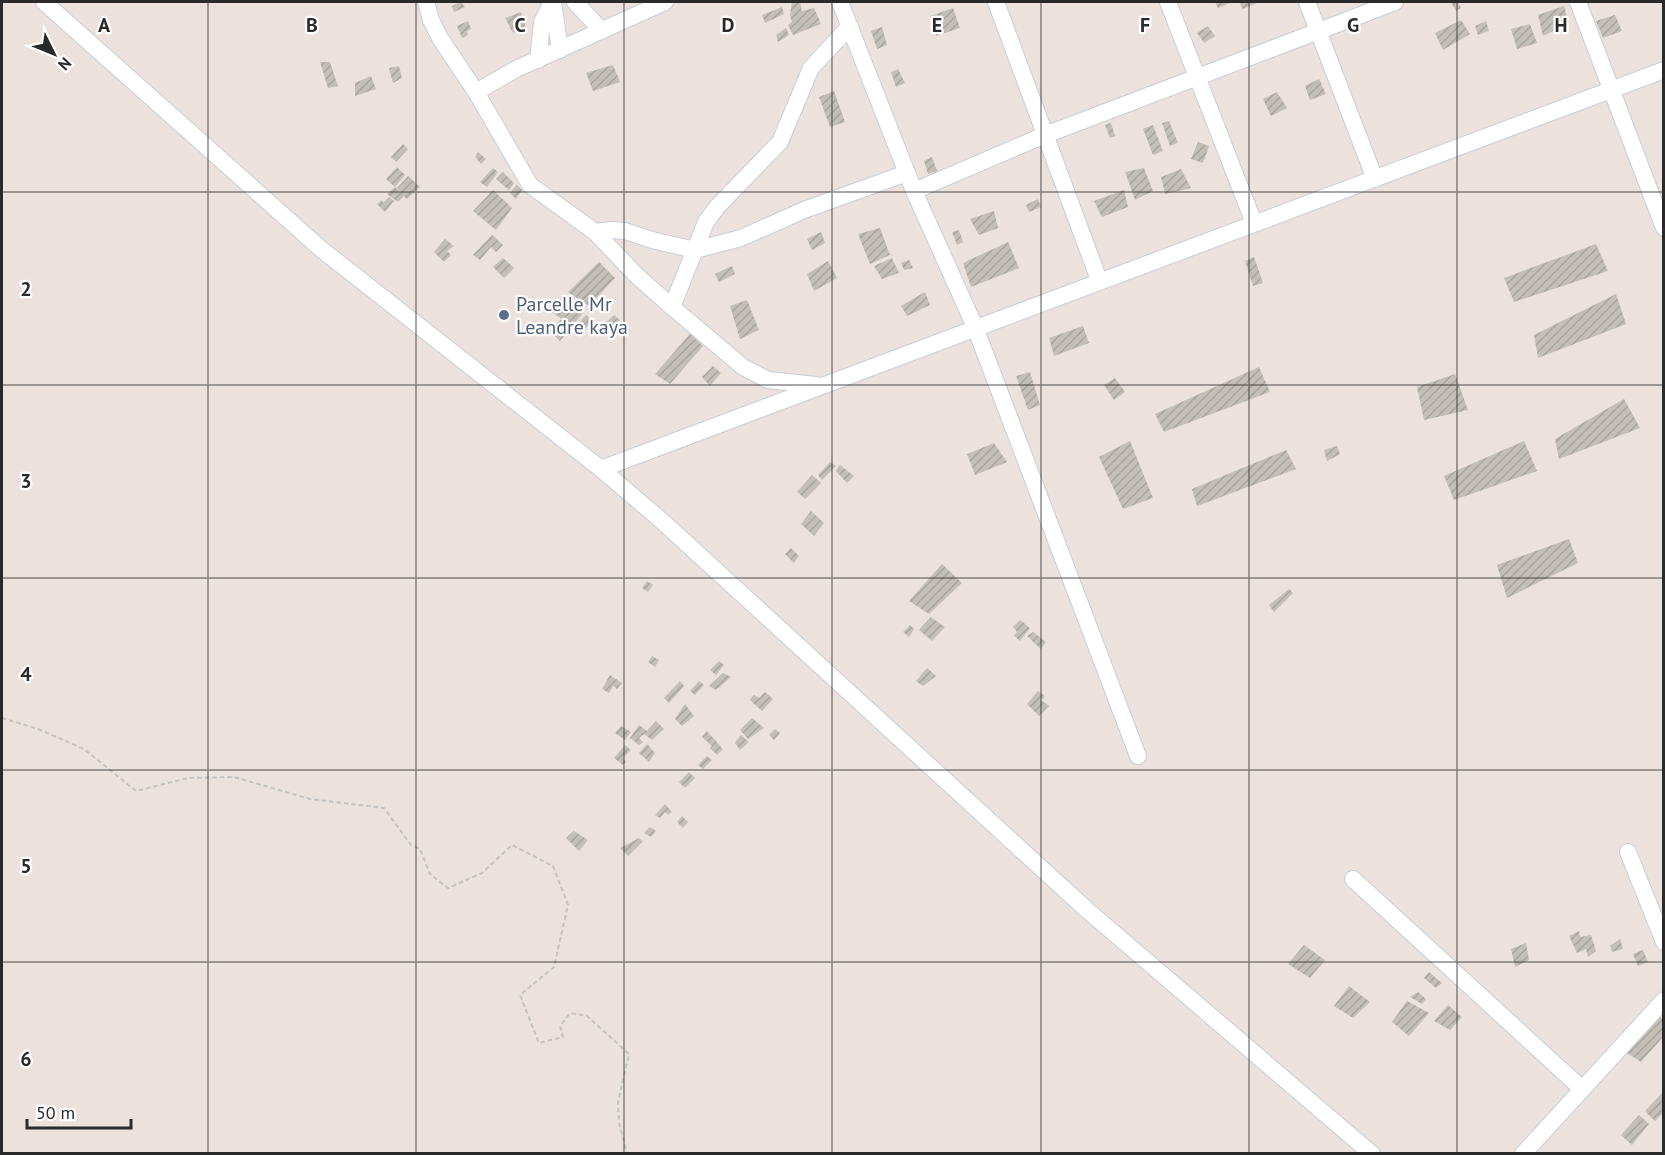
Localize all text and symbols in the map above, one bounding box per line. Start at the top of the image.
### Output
text: A [98,12,111,38]
text: B [306,12,318,38]
text: C [514,12,526,38]
text: D [722,12,735,38]
text: E [932,12,942,38]
text: F [1140,12,1150,38]
text: G [1347,12,1359,38]
text: H [1554,12,1568,38]
north arrow [24,24,84,84]
text: N [54,54,76,75]
text: 2 [20,276,32,302]
place label: Parcelle Mr Leandre kaya [516,291,628,340]
marker: Parcelle Mr Leandre kaya [497,308,511,322]
text: 3 [20,468,32,494]
text: 4 [20,661,32,687]
text: 5 [20,853,32,879]
text: 6 [20,1046,32,1072]
scale bar [27,1092,130,1130]
text: 50 m [36,1101,75,1124]

